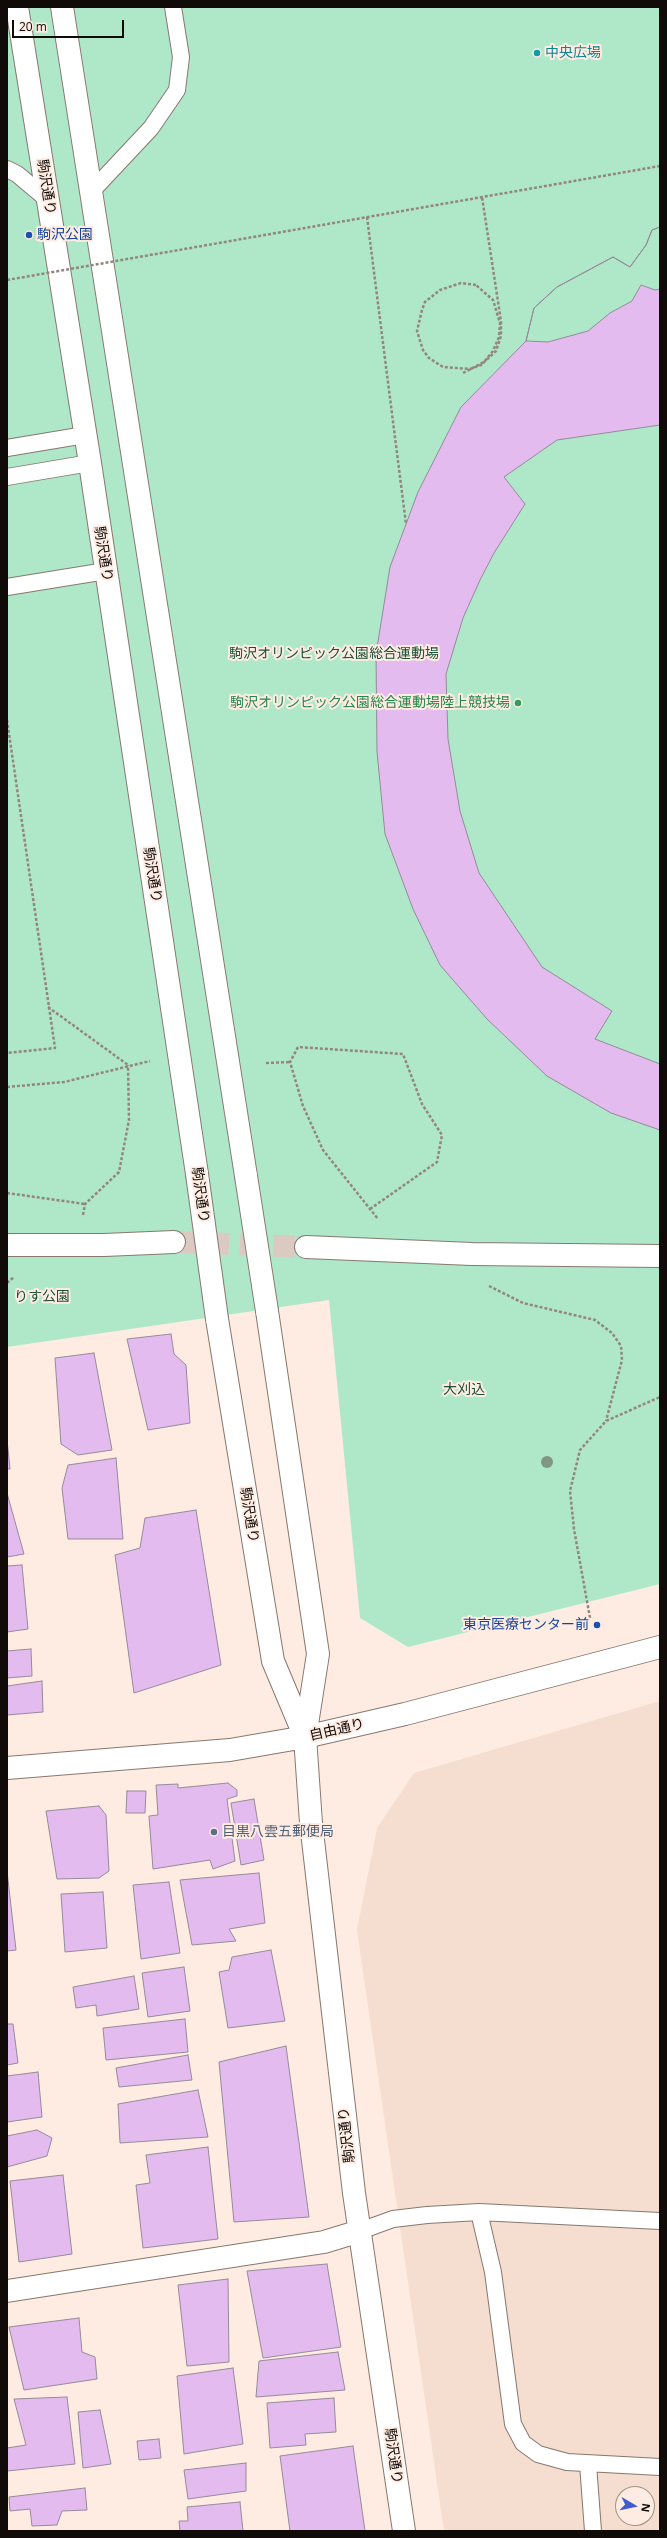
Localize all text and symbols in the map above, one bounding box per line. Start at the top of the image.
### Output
scale bar [14,12,126,38]
text: 20 m [19,18,47,35]
place label: 中央広場 [545,45,601,61]
marker: 中央広場 [532,48,542,58]
street label: 駒沢通り [33,158,59,216]
place label: 駒沢公園 [37,227,93,243]
marker: 駒沢公園 [24,230,34,240]
street label: 駒沢通り [90,525,116,583]
park label: 駒沢オリンピック公園総合運動場 [229,646,439,662]
place label: 駒沢オリンピック公園総合運動場陸上競技場 [230,695,510,711]
marker: 駒沢オリンピック公園総合運動場陸上競技場 [513,698,523,708]
street label: 駒沢通り [139,846,165,904]
street label: 駒沢通り [188,1166,212,1224]
park label: りす公園 [14,1289,70,1305]
park label: 大刈込 [443,1382,485,1398]
street label: 駒沢通り [236,1486,262,1544]
place label: 東京医療センター前 [463,1617,589,1633]
marker: 東京医療センター前 [592,1620,602,1630]
street label: 自由通り [308,1716,366,1744]
place label: 目黒八雲五郵便局 [222,1824,334,1840]
marker: 目黒八雲五郵便局 [209,1827,219,1837]
street label: 駒沢通り [335,2106,359,2164]
street label: 駒沢通り [381,2427,405,2485]
north arrow [615,2486,655,2526]
text: N [638,2502,654,2513]

